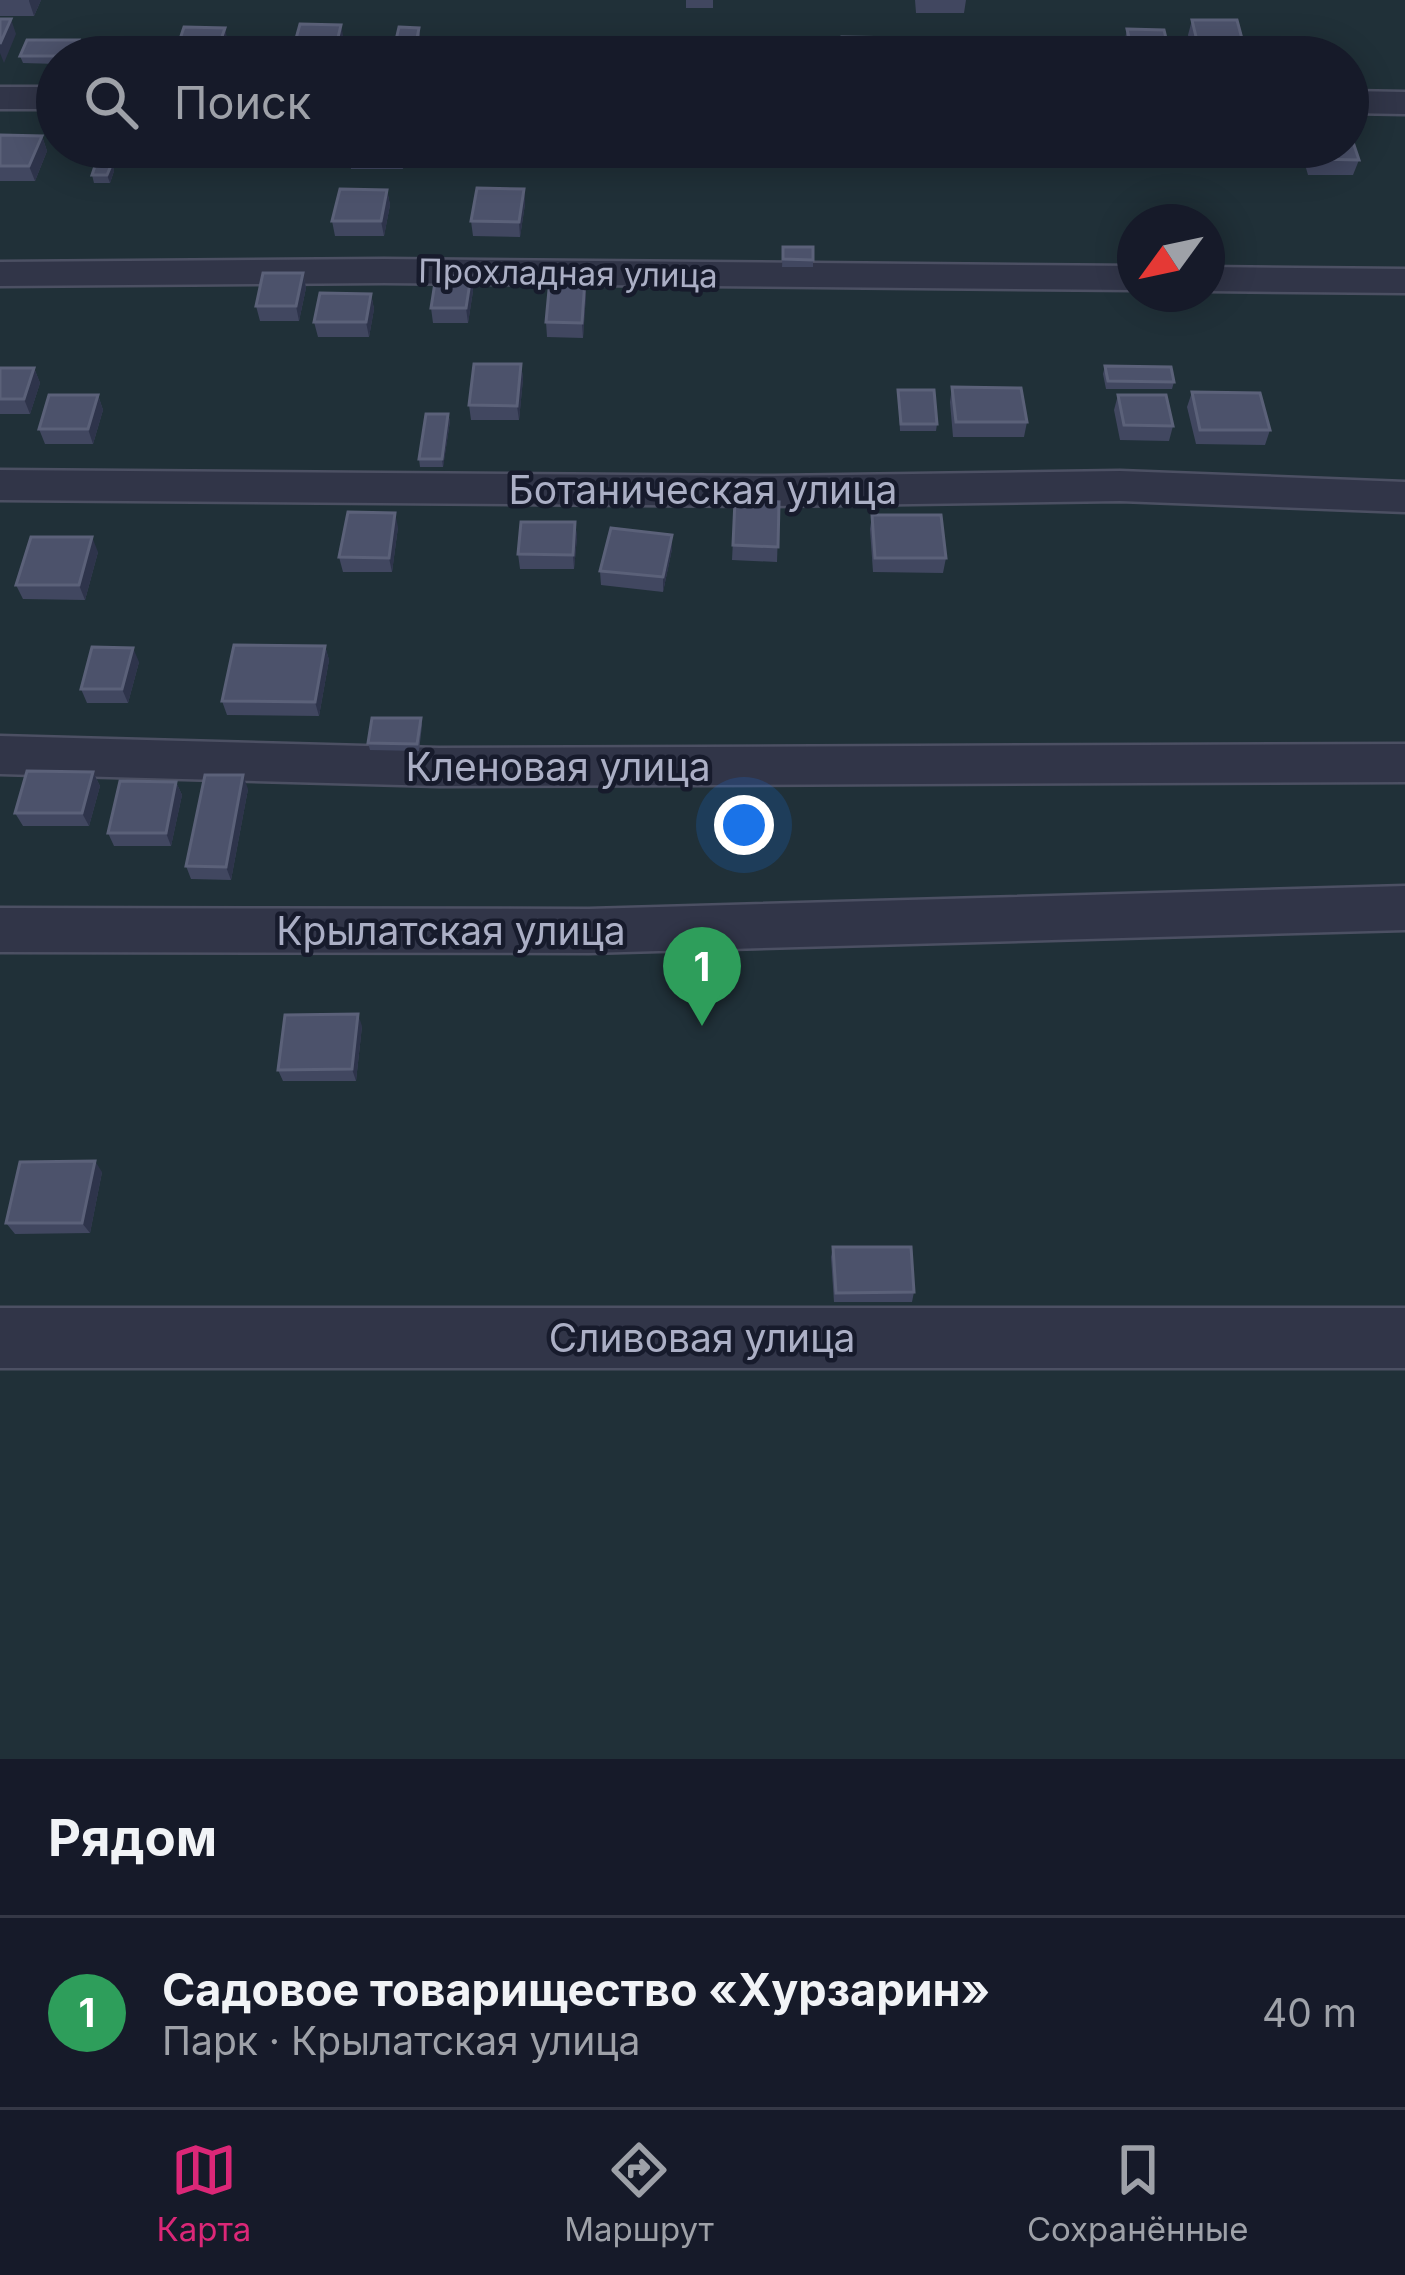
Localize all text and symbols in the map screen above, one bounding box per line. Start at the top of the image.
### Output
search box [36,36,1369,168]
icon: search [78,69,144,135]
text: Поиск [174,75,311,130]
north arrow [1117,204,1225,312]
street label: Прохладная улица [418,250,718,296]
street label: Ботаническая улица [509,466,897,513]
street label: Кленовая улица [405,743,711,790]
your location [714,795,774,855]
street label: Крылатская улица [276,907,626,954]
pin: 1 [663,927,741,1026]
street label: Сливовая улица [549,1314,855,1361]
text: Рядом [48,1807,217,1868]
text: Садовое товарищество «Хурзарин» [162,1962,990,2017]
text: 1 [79,1989,95,2036]
text: 40 m [1262,1989,1357,2036]
text: Парк · Крылатская улица [162,2017,640,2064]
tab: Карта [156,2137,251,2249]
tab: Маршрут [564,2137,714,2249]
tab: Сохранённые [1027,2137,1248,2249]

